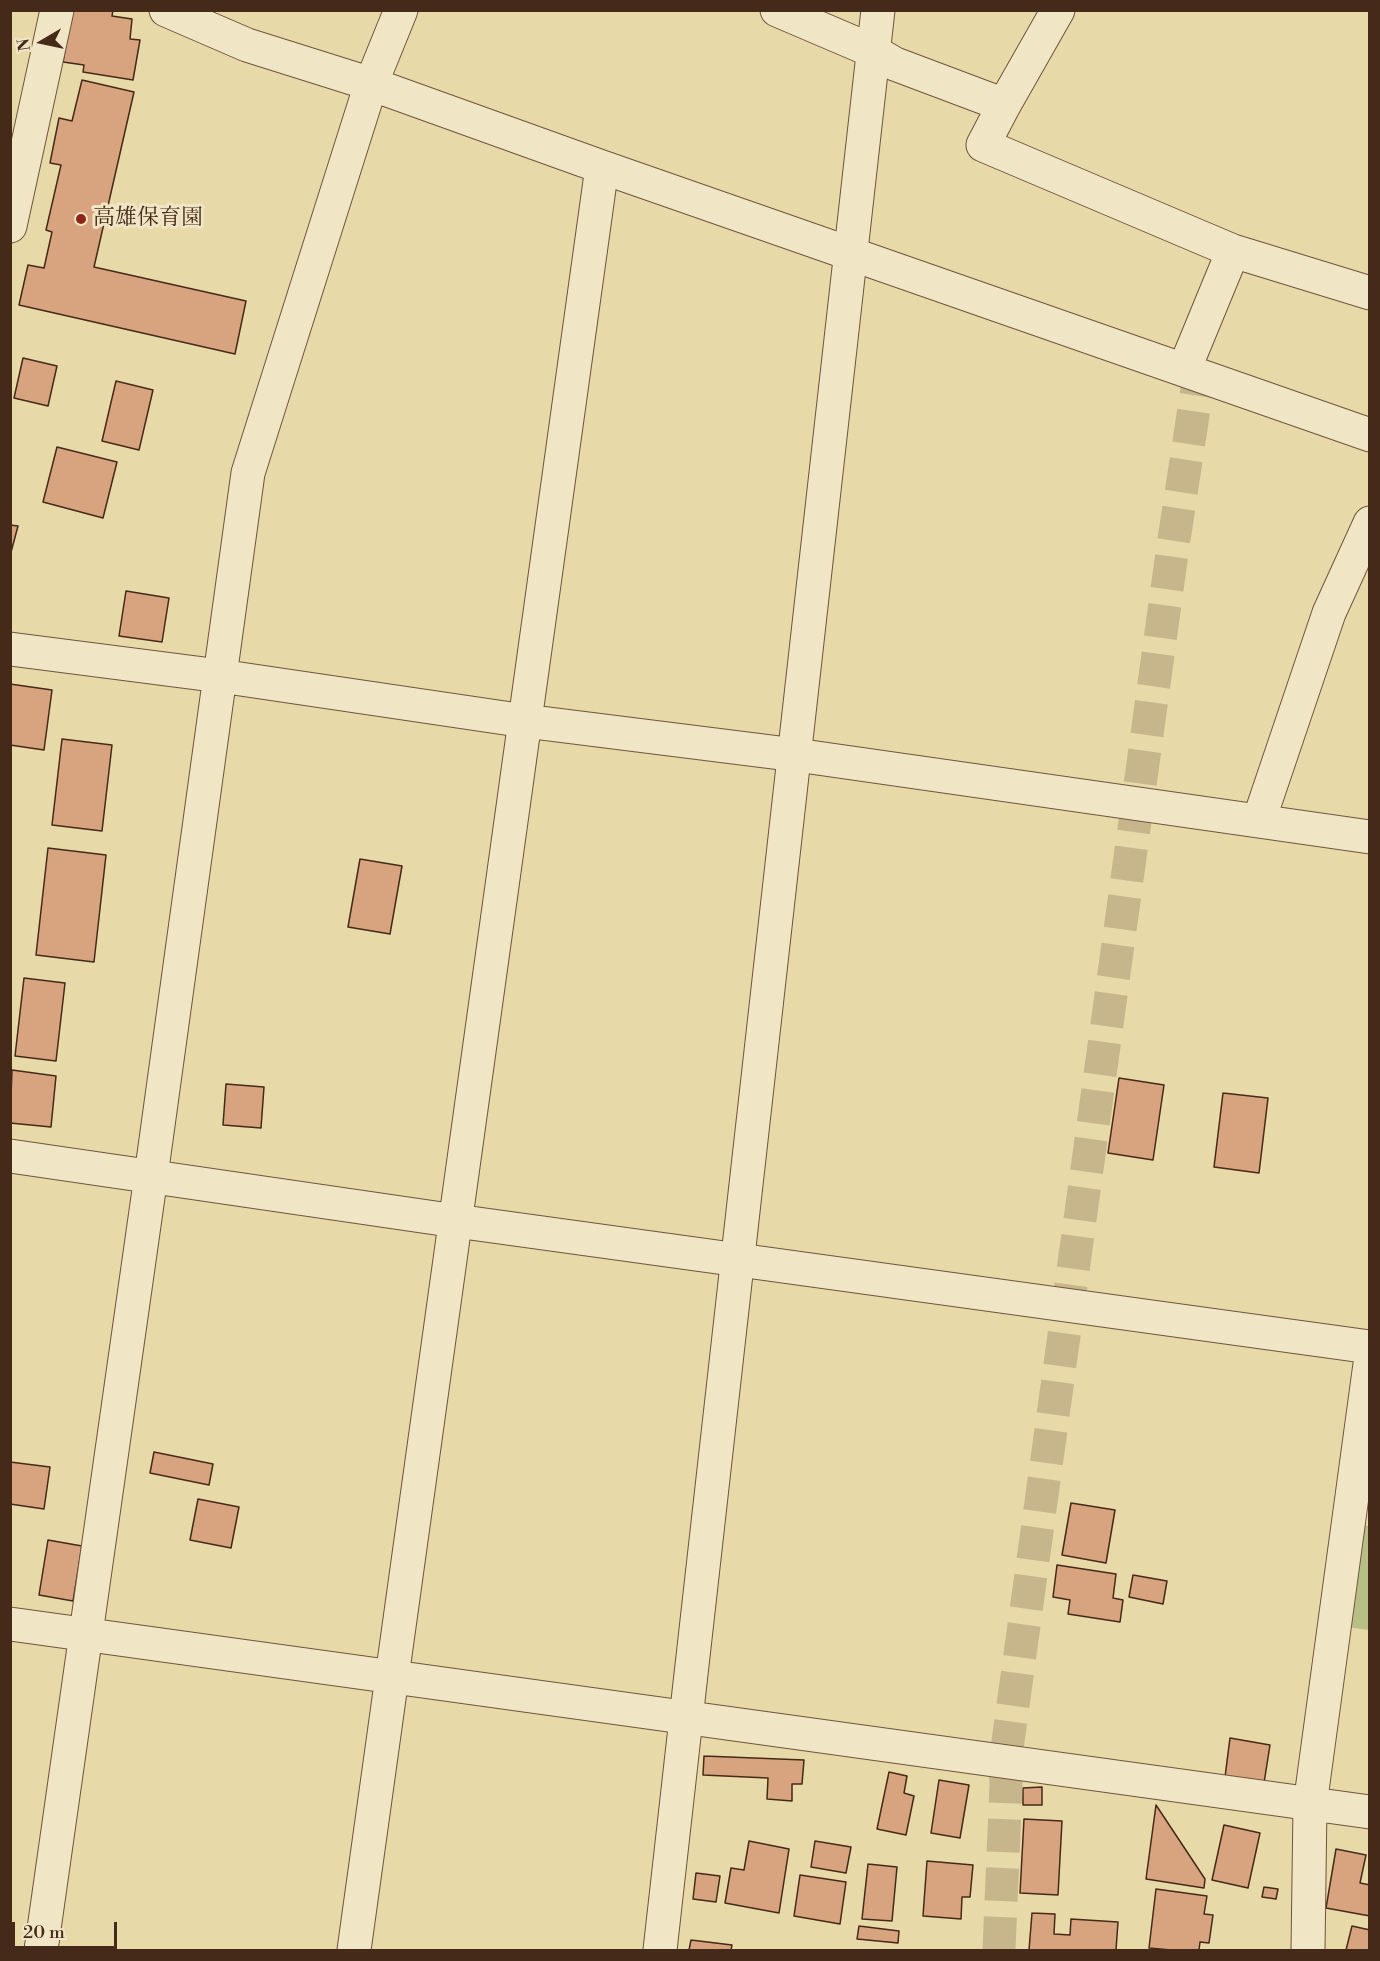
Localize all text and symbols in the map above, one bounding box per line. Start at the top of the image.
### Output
north arrow [12,12,72,72]
text: N [13,37,35,53]
place label: 高雄保育園 [93,206,203,232]
marker: 高雄保育園 [74,212,88,226]
scale bar [15,1910,120,1948]
text: 20 m [23,1921,65,1944]

